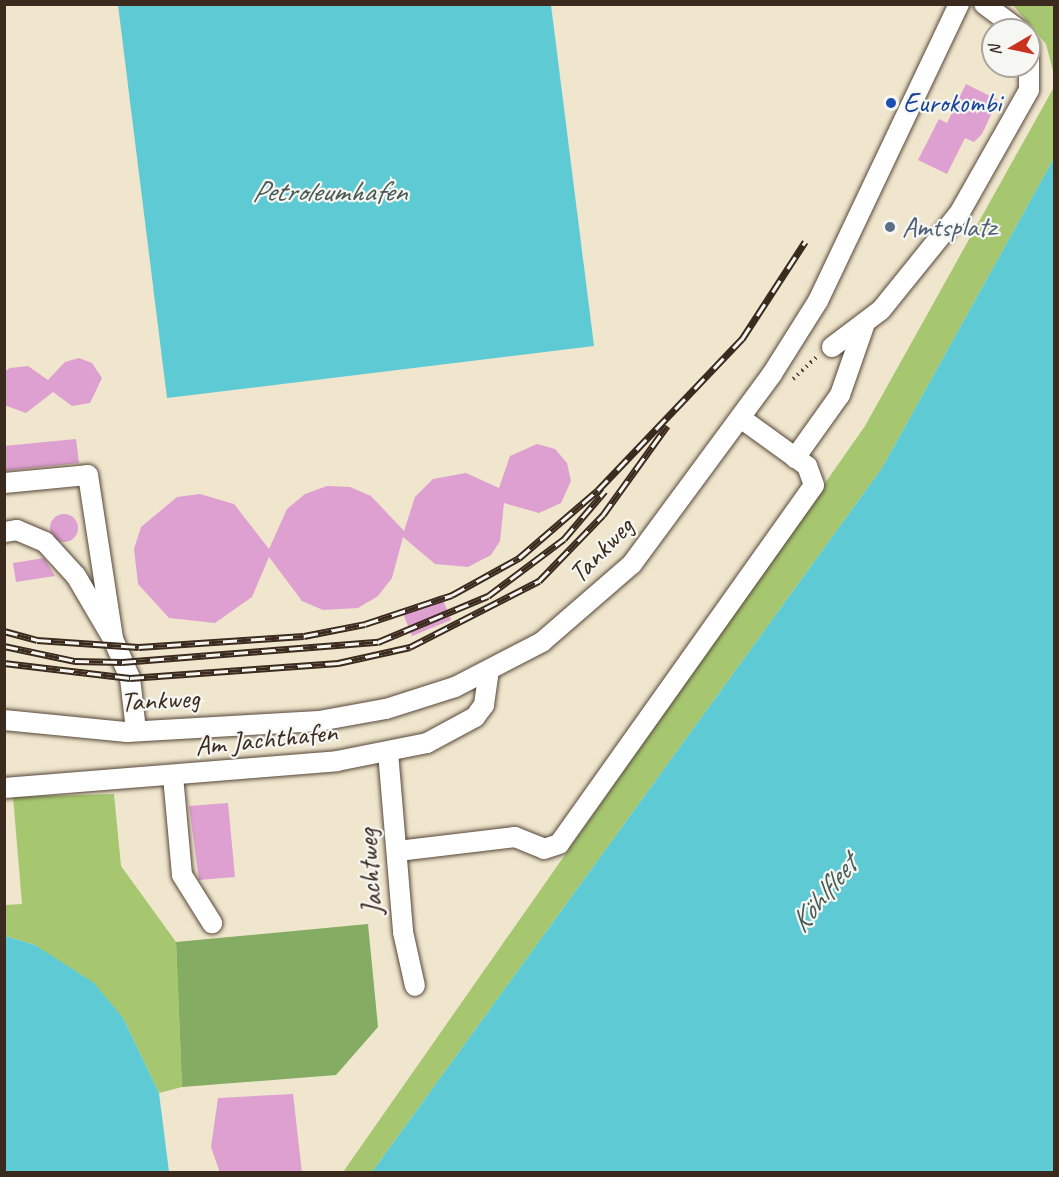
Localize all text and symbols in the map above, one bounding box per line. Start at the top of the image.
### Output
north arrow [981,18,1041,78]
text: N [985,44,1006,57]
place label: Eurokombi [903,86,1001,120]
marker: Eurokombi [884,96,898,110]
water label: Petroleumhafen [252,173,406,209]
place label: Amtsplatz [902,210,996,244]
marker: Amtsplatz [883,220,897,234]
street label: Tankweg [562,510,640,590]
street label: Tankweg [120,681,200,719]
street label: Am Jachthafen [193,715,339,763]
street label: Jachtweg [350,828,390,916]
water label: Köhlfleet [781,849,865,939]

